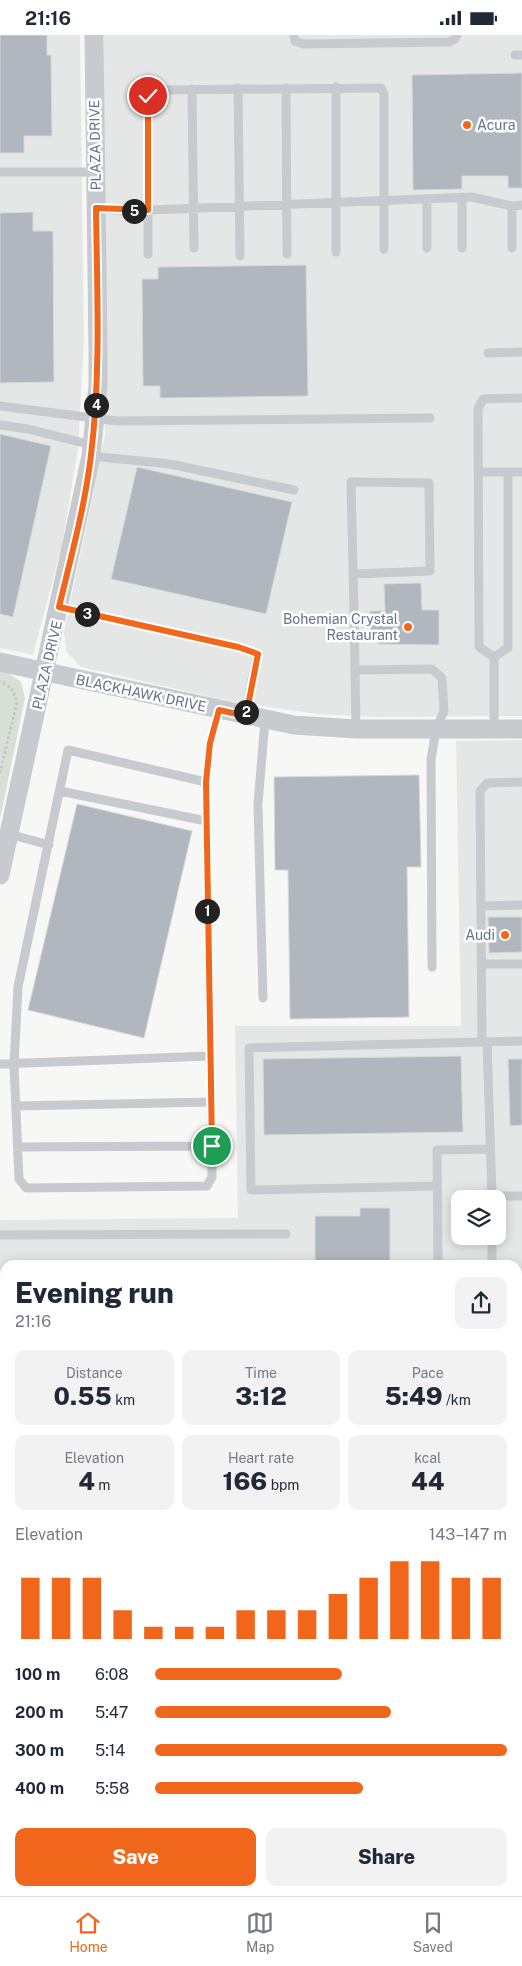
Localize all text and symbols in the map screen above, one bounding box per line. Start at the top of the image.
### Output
text: 21:16 [25,7,71,29]
pin [127,75,169,117]
icon: check [134,82,162,110]
street label: PLAZA DRIVE [86,99,104,191]
place label: Acura [477,117,516,133]
marker: Acura [461,119,473,131]
pin: 5 [122,199,146,223]
text: 5 [130,203,139,219]
pin: 4 [84,393,108,417]
text: 4 [92,397,101,413]
pin: 3 [74,601,100,627]
text: 3 [83,606,92,622]
place label: Bohemian Crystal Restaurant [283,611,398,643]
street label: PLAZA DRIVE [29,619,65,711]
marker: Bohemian Crystal Restaurant [402,621,414,633]
street label: BLACKHAWK DRIVE [74,671,208,715]
pin: 2 [234,699,258,725]
text: 2 [242,704,251,720]
pin: 1 [194,899,220,923]
text: 1 [205,903,211,919]
place label: Audi [465,927,495,943]
marker: Audi [499,929,511,941]
pin [191,1125,233,1167]
icon: arrive [198,1132,226,1160]
map controls [451,1190,506,1245]
button: layers [451,1190,506,1245]
text: Evening run [15,1276,174,1309]
button: share [455,1277,507,1329]
text: 21:16 [15,1312,51,1331]
text: Distance [66,1365,123,1381]
text: Time [245,1365,277,1381]
text: Pace [412,1365,444,1381]
text: 0.55 [54,1381,112,1411]
text: 3:12 [235,1381,287,1411]
text: 5:49 [384,1381,443,1411]
text: km [112,1392,135,1408]
text: /km [443,1392,471,1408]
text: Elevation [65,1450,124,1466]
text: Heart rate [228,1450,294,1466]
text: kcal [414,1450,441,1466]
text: 4 [78,1466,95,1496]
text: 166 [222,1466,267,1496]
text: 44 [411,1466,444,1496]
text: m [95,1477,110,1493]
text: bpm [267,1477,299,1493]
text: Elevation [15,1525,83,1544]
text: 143–147 m [429,1525,507,1544]
text: 100 m [15,1665,60,1684]
text: 6:08 [95,1665,129,1684]
text: 200 m [15,1703,64,1722]
text: 5:47 [95,1703,128,1722]
text: 300 m [15,1741,64,1760]
text: 5:14 [95,1741,125,1760]
text: 400 m [15,1779,64,1798]
text: 5:58 [95,1779,129,1798]
button: Save [15,1828,256,1886]
button: Share [266,1828,507,1886]
tab: Home [69,1909,108,1955]
tab: Map [246,1909,274,1955]
tab: Saved [413,1909,453,1955]

